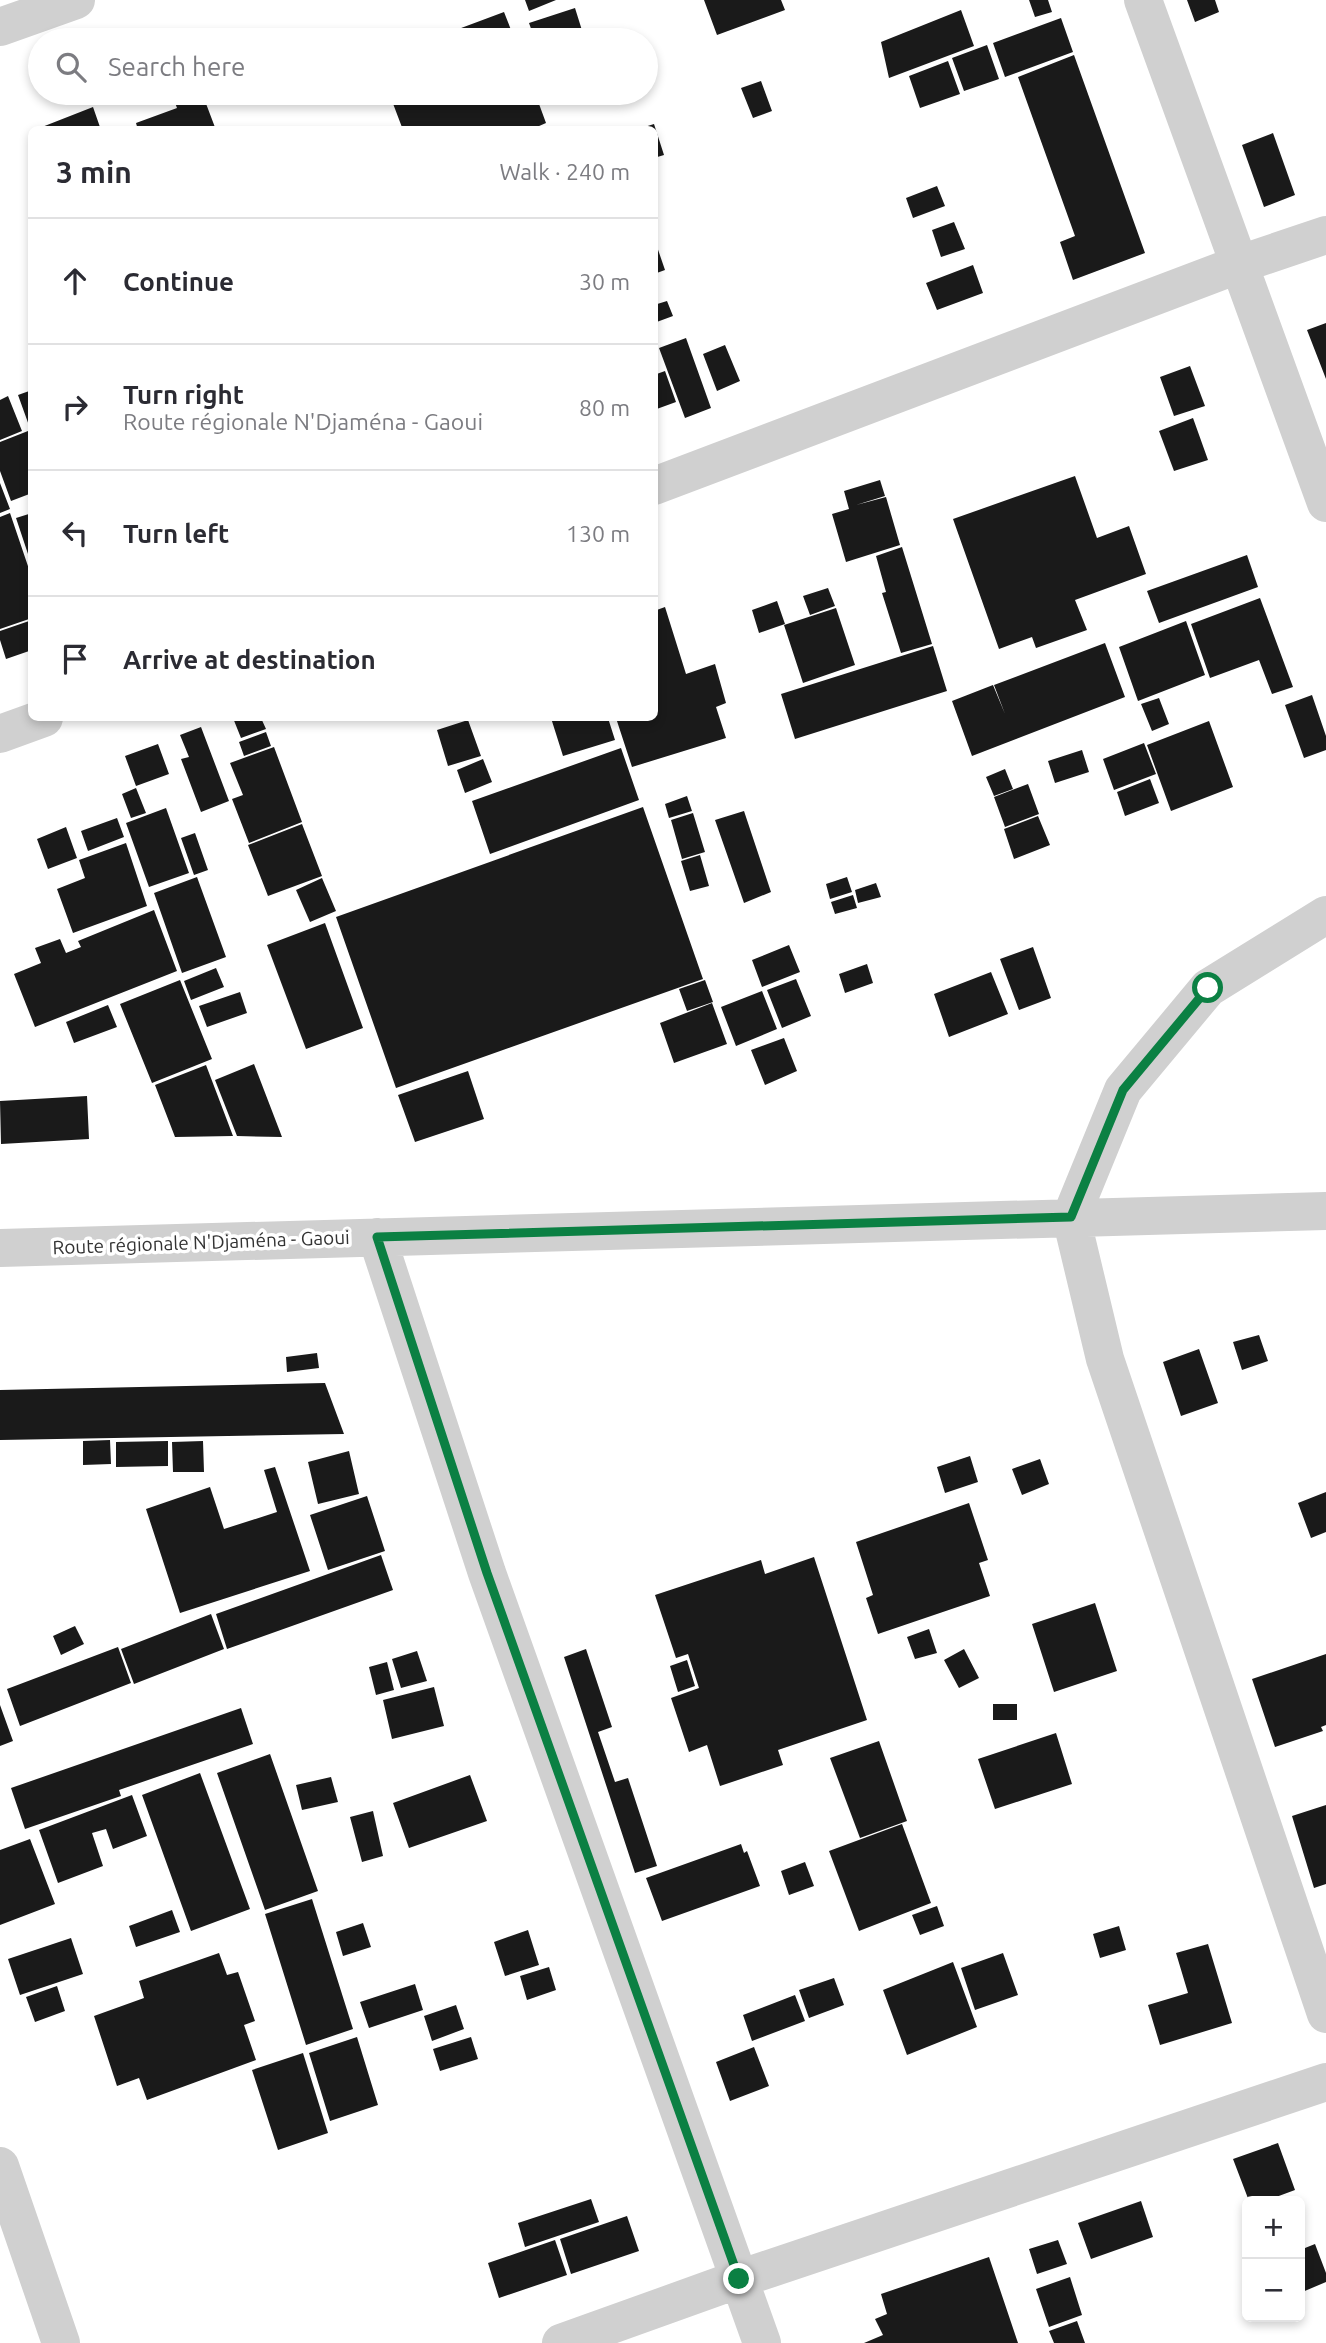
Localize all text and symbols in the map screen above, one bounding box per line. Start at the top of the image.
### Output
search box [28,28,658,105]
icon: search [52,48,90,86]
text: Search here [108,52,245,81]
text: 3 min [56,155,132,189]
text: Walk · 240 m [499,159,630,184]
icon: ahead [56,262,94,300]
text: Continue [123,267,234,296]
text: 30 m [579,269,630,294]
text: Turn right [123,380,244,409]
icon: right [56,388,94,426]
text: 80 m [579,395,630,420]
text: Route régionale N'Djaména - Gaoui [123,409,483,434]
icon: left [56,514,94,552]
text: Turn left [123,519,229,548]
text: 130 m [566,521,630,546]
icon: arrive [56,640,94,678]
text: Arrive at destination [123,645,376,674]
route start [1192,972,1223,1003]
street label: Route régionale N'Djaména - Gaoui [52,1226,350,1258]
map controls [1242,2196,1305,2322]
button: + [1242,2196,1305,2259]
button: − [1242,2259,1305,2322]
route end [723,2263,754,2294]

